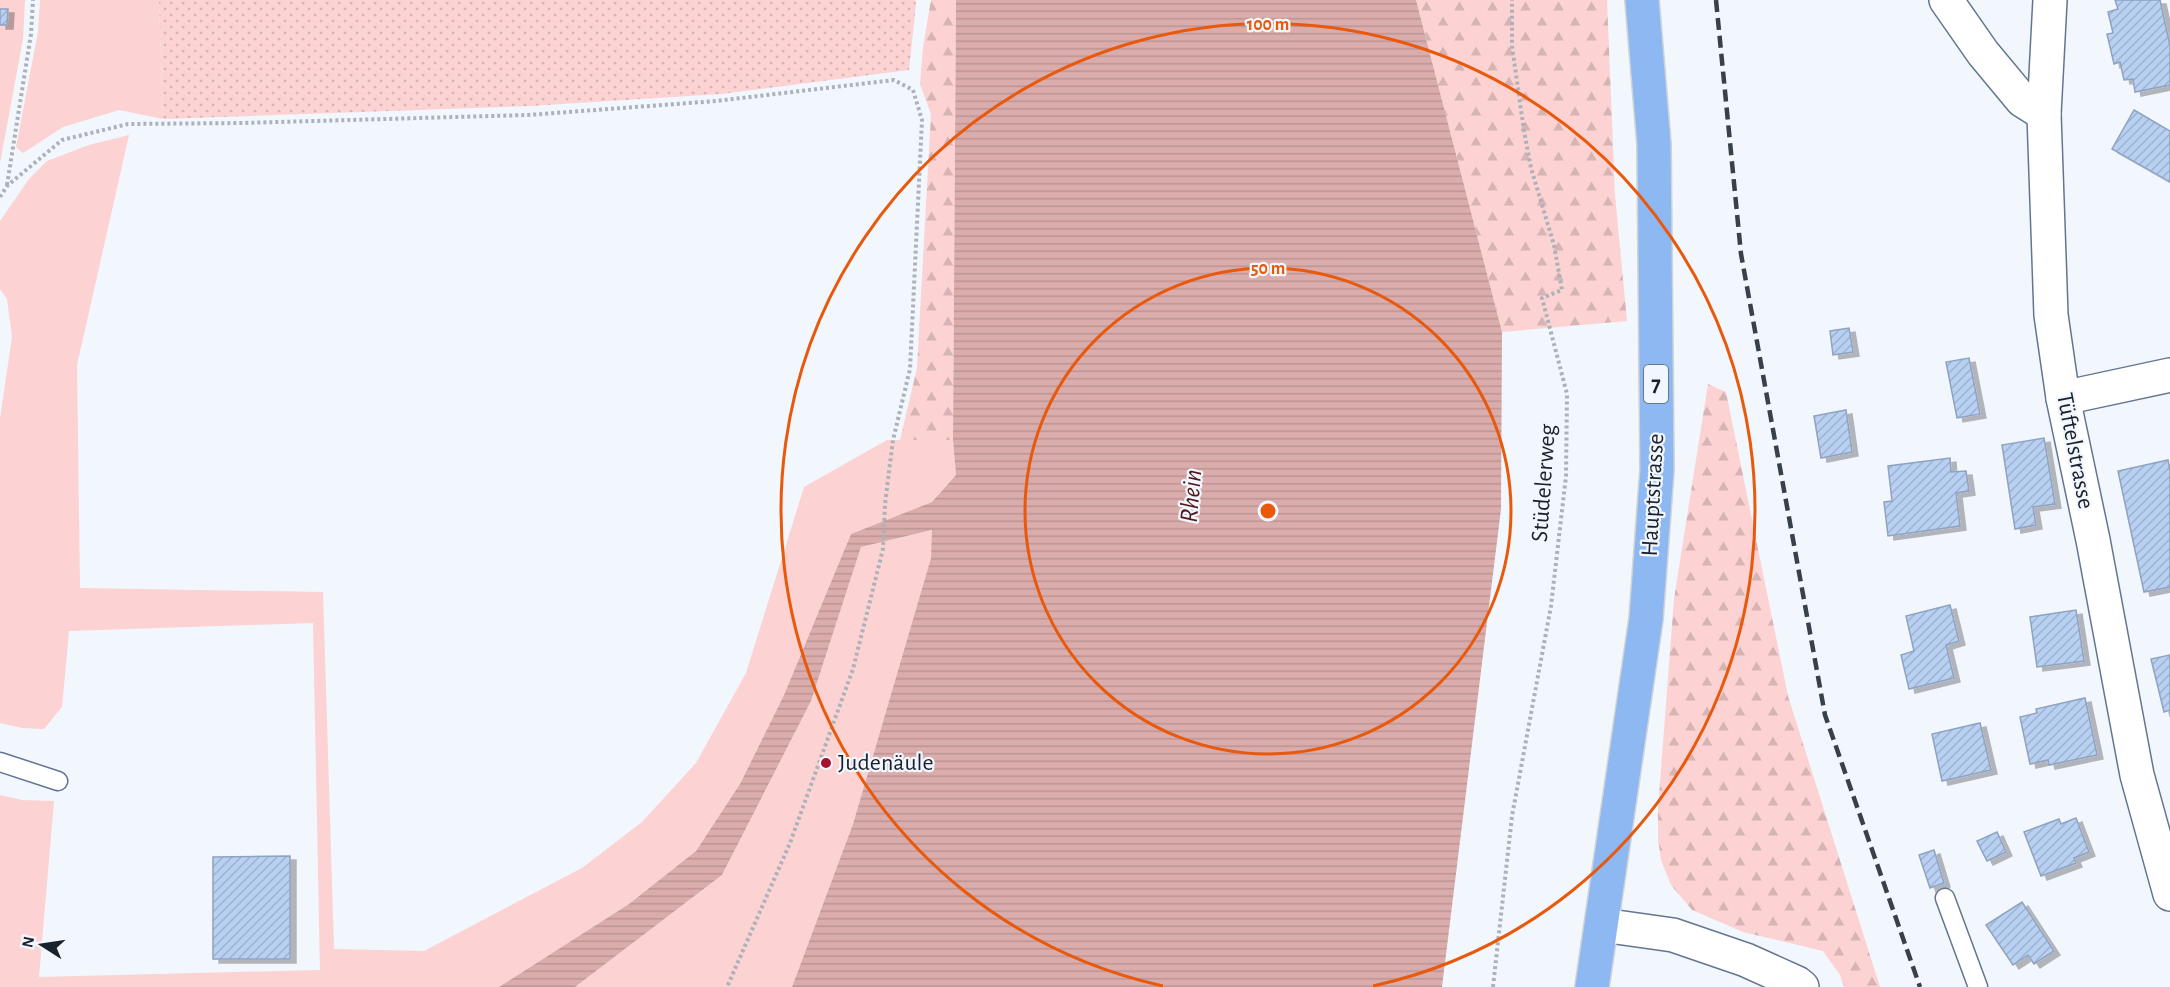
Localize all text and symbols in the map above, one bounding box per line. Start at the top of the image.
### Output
text: 100 m [1247,16,1289,34]
text: 50 m [1251,260,1285,278]
road number: 7 [1644,365,1668,403]
street label: Tüftelstrasse [2052,391,2098,511]
street label: Stüdelerweg [1528,423,1560,543]
street label: Hauptstrasse [1638,433,1668,557]
water label: Rhein [1176,468,1206,524]
centre of rings [1258,501,1278,521]
place label: Judenäule [838,751,934,775]
marker: Judenäule [819,756,833,770]
north arrow [12,915,72,975]
text: N [19,935,37,949]

